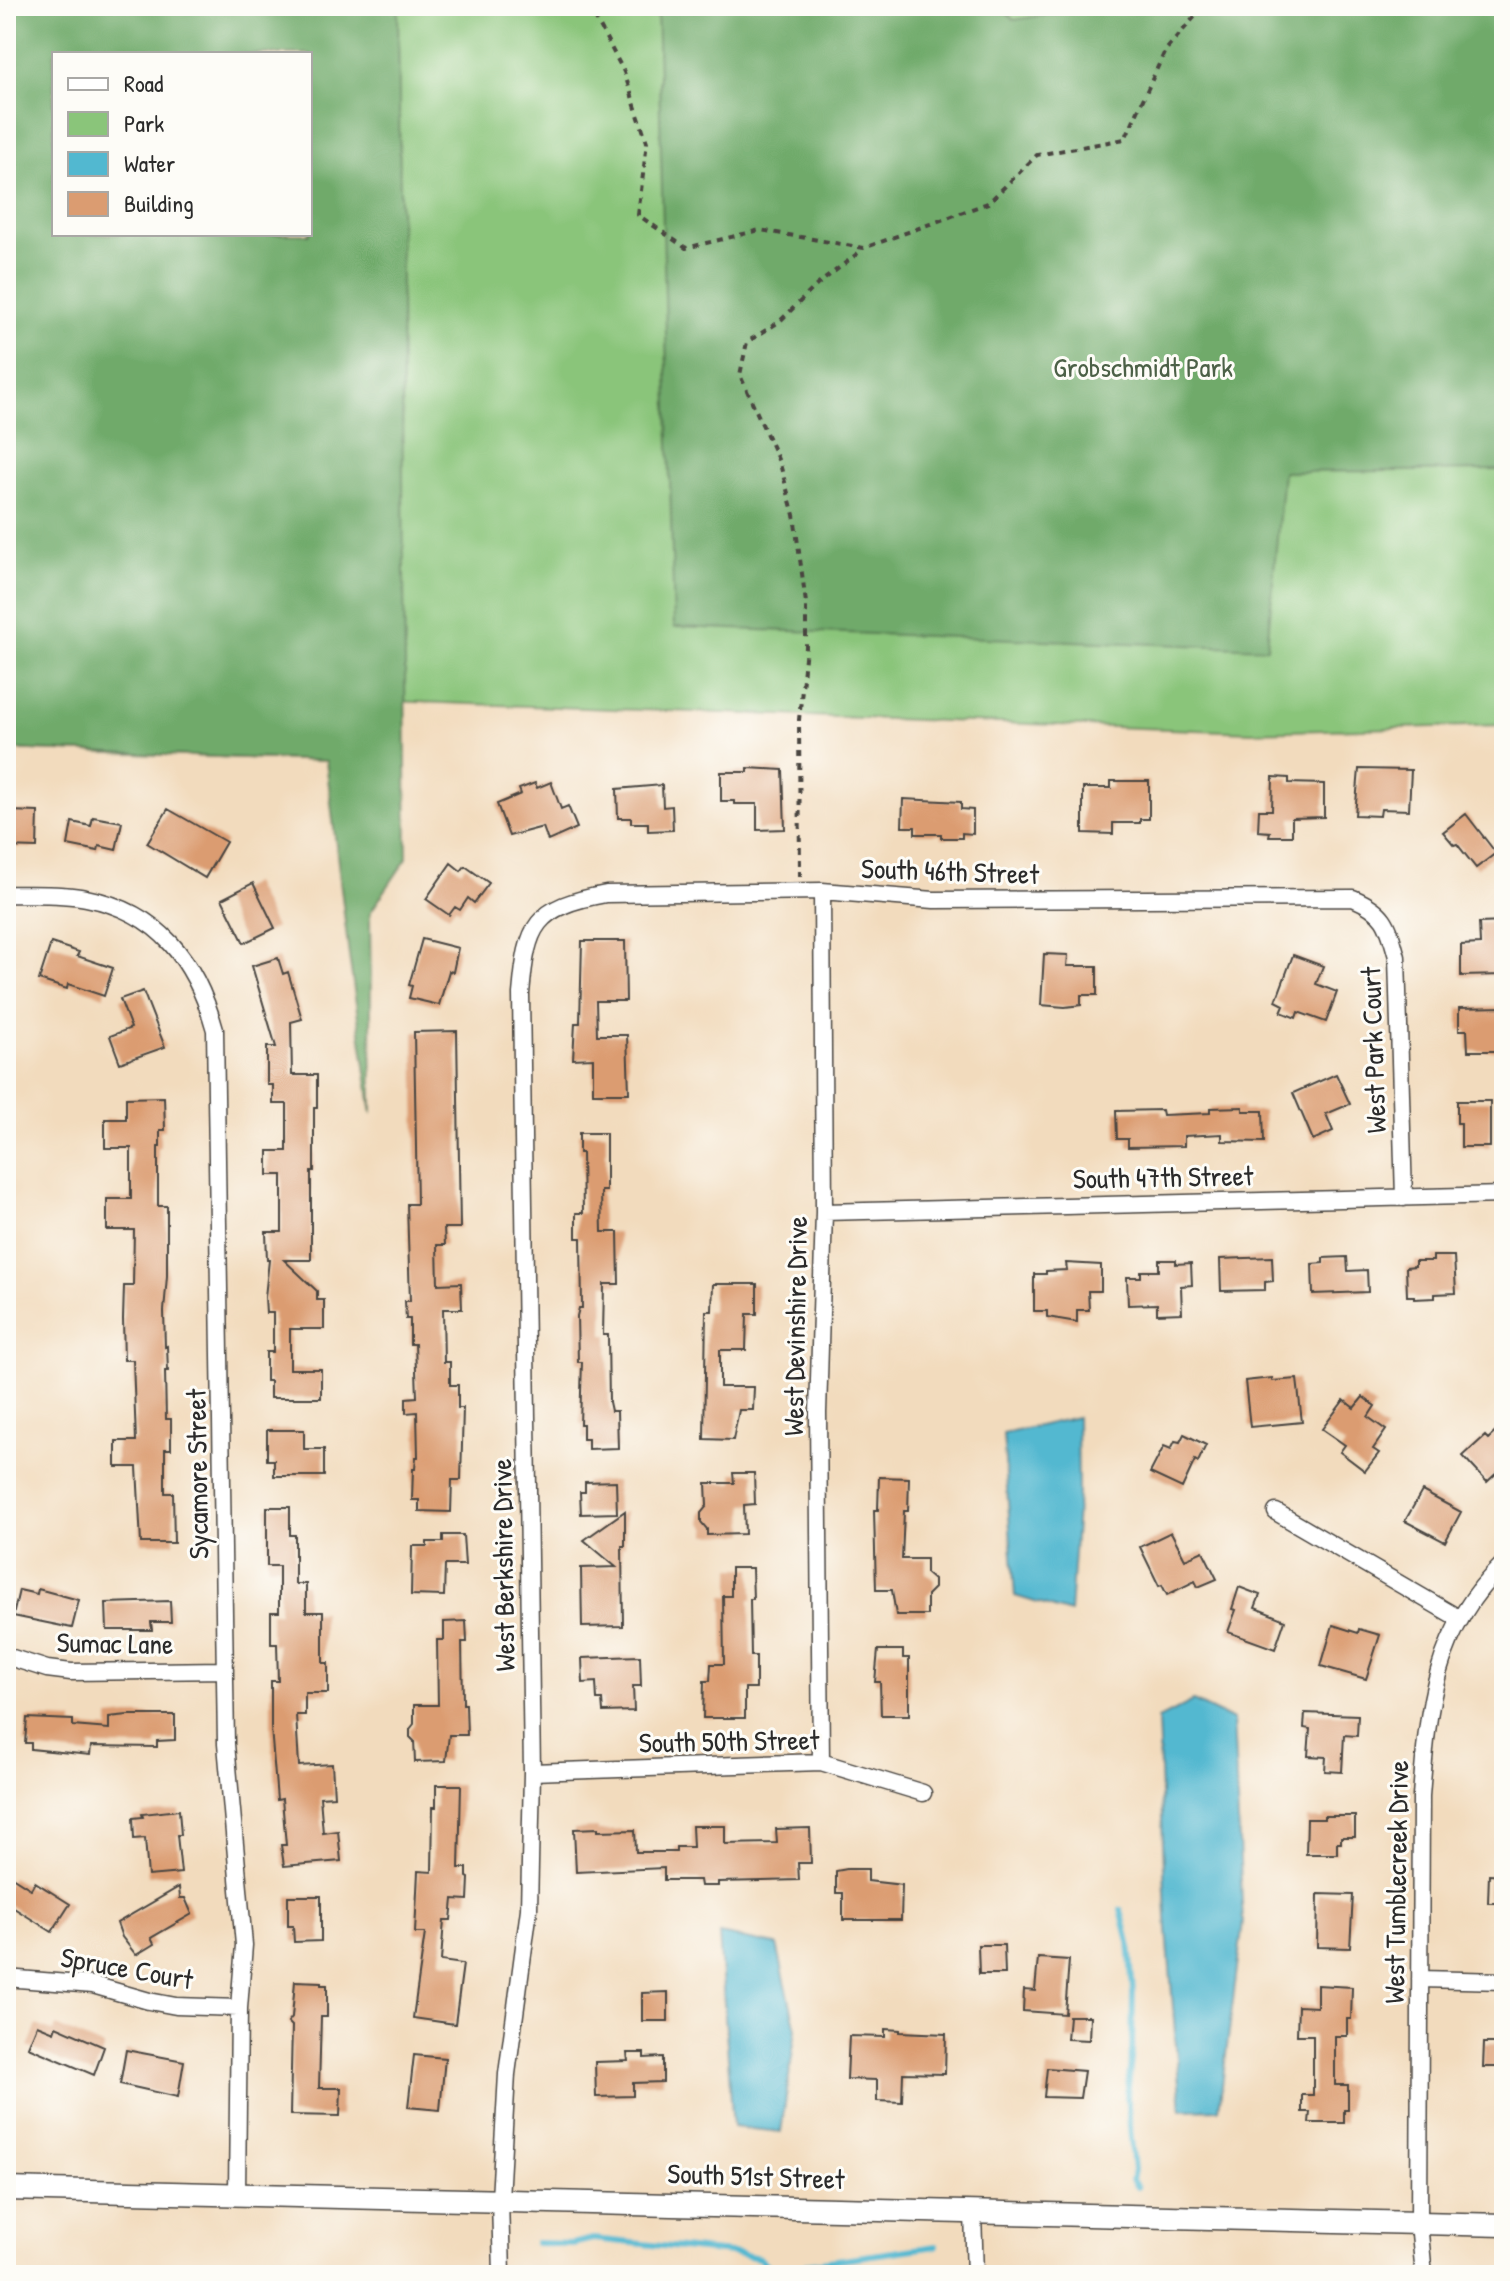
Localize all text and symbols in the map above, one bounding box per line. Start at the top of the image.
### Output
legend [52,52,312,236]
text: Road [124,67,163,99]
text: Park [124,107,164,139]
text: Water [124,147,175,179]
text: Building [124,187,194,219]
park label: Grobschmidt Park [1053,348,1233,386]
street label: South 46th Street [860,849,1040,893]
street label: West Park Court [1351,966,1395,1134]
street label: South 47th Street [1072,1156,1254,1198]
street label: West Devinshire Drive [774,1216,816,1436]
street label: Sycamore Street [177,1388,217,1560]
street label: West Berkshire Drive [482,1458,524,1672]
street label: Sumac Lane [56,1623,174,1663]
street label: South 50th Street [638,1720,820,1762]
street label: West Tumblecreek Drive [1375,1760,1417,2004]
street label: Spruce Court [58,1938,196,1998]
street label: South 51st Street [667,2154,846,2198]

